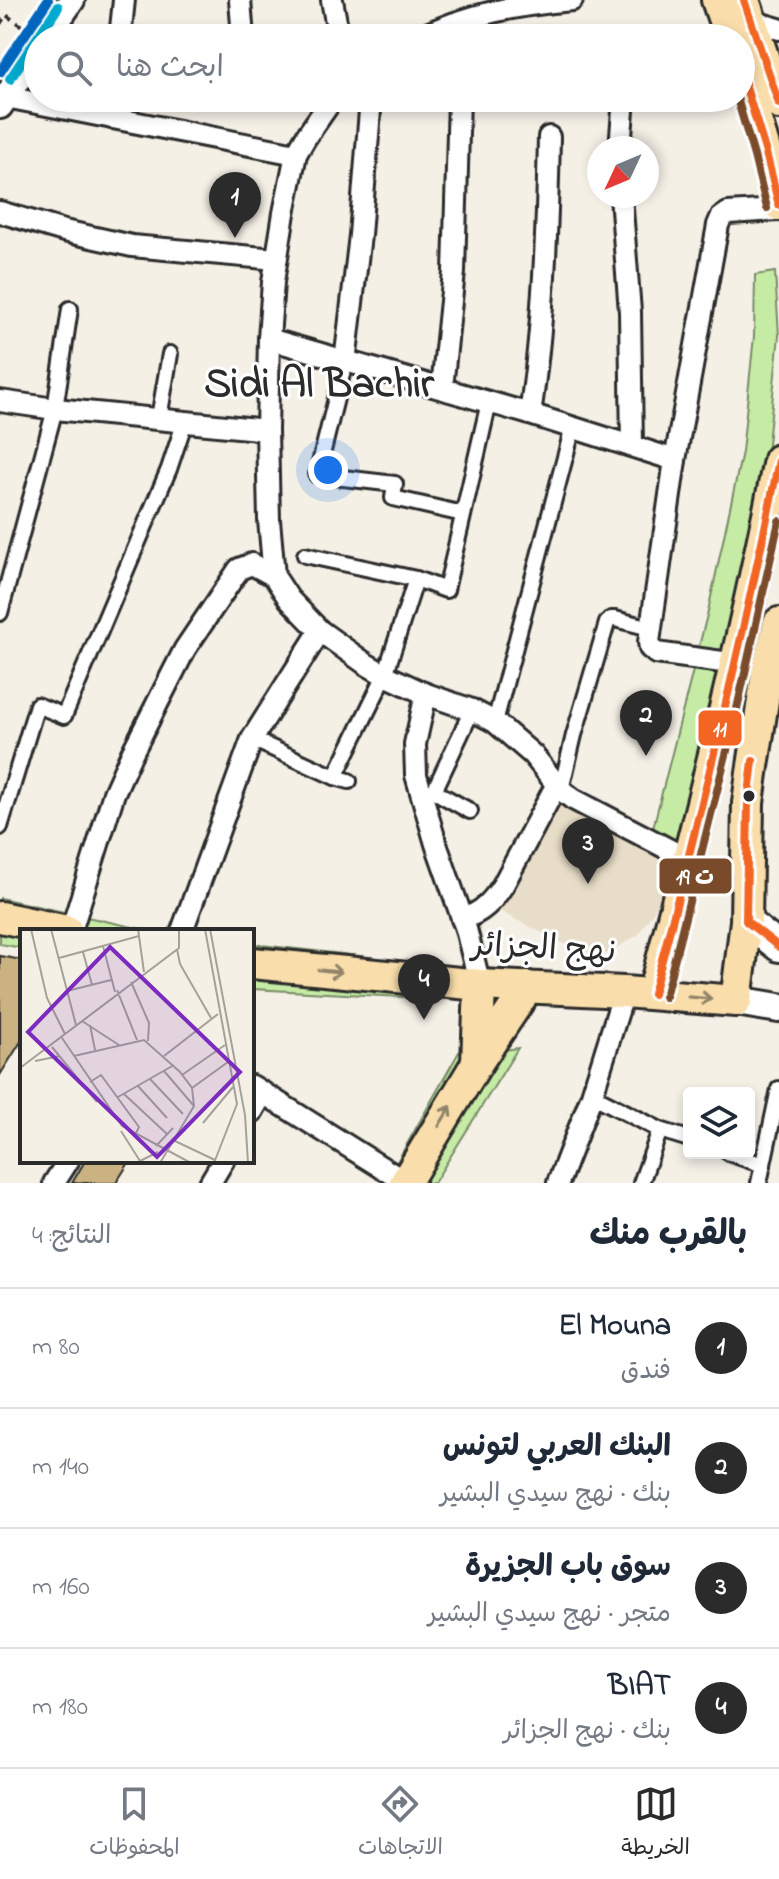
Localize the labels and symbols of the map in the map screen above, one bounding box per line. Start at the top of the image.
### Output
north arrow [587,136,659,208]
pin: 1 [209,172,261,238]
district label: Sidi Al Bachir [204,355,435,416]
your location [308,450,348,490]
pin: 2 [620,690,672,756]
line badge: 11 [697,709,743,747]
text: 11 [713,715,727,747]
unlabelled marker [741,788,757,804]
pin: 3 [562,818,614,884]
line badge: 19 ت [658,857,733,895]
text: 19 ت [676,863,714,895]
street label: نهج الجزائر [468,921,617,979]
inset map [20,929,254,1163]
pin: 4 [398,954,450,1020]
one-way arrow [316,963,343,978]
one-way arrow [687,991,713,1006]
one-way arrow [437,1105,453,1128]

